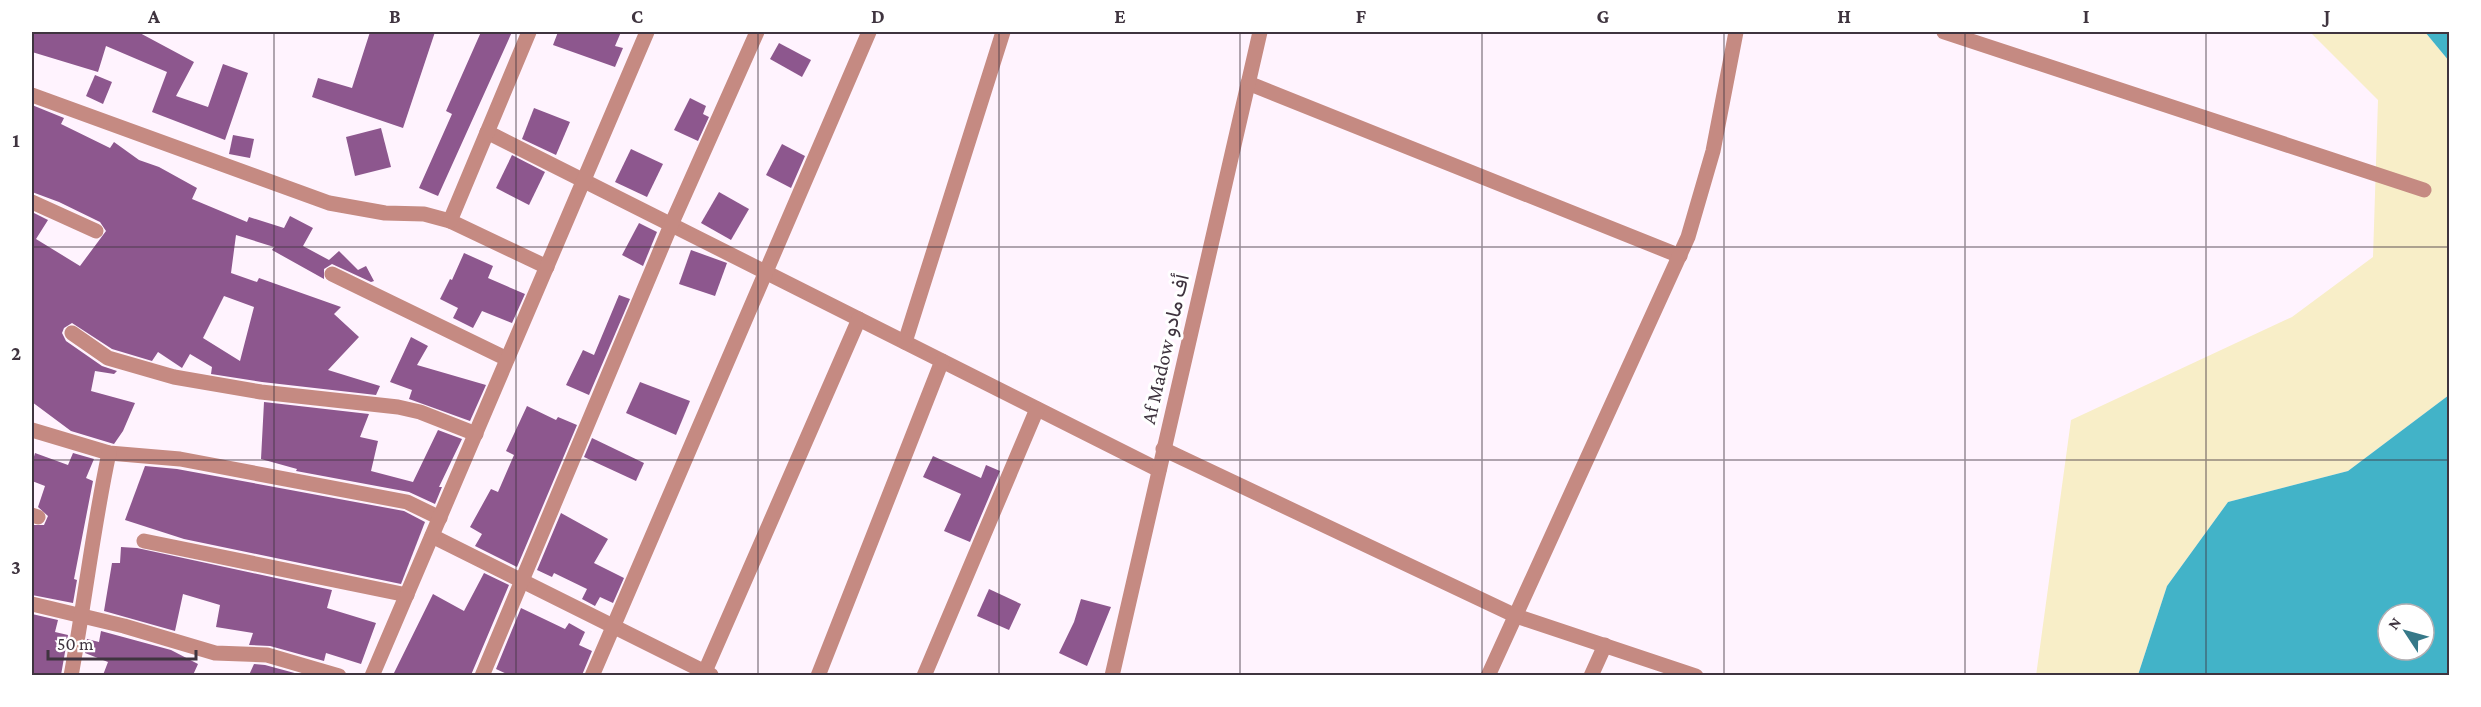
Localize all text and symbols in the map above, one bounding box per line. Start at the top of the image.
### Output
text: A [147,5,161,27]
text: B [389,5,401,27]
text: C [631,5,643,27]
text: D [871,5,885,27]
text: E [1114,5,1126,27]
text: F [1356,5,1367,27]
text: G [1597,5,1610,27]
text: H [1837,5,1851,27]
text: I [2083,5,2090,27]
text: J [2322,5,2331,27]
text: 1 [12,129,20,151]
street label: Af Madow أف مادو [1136,272,1195,427]
text: 2 [11,342,21,364]
text: 3 [11,556,21,578]
north arrow [2376,602,2436,662]
text: N [2384,614,2404,633]
scale bar [48,623,196,661]
text: 50 m [57,634,94,654]

